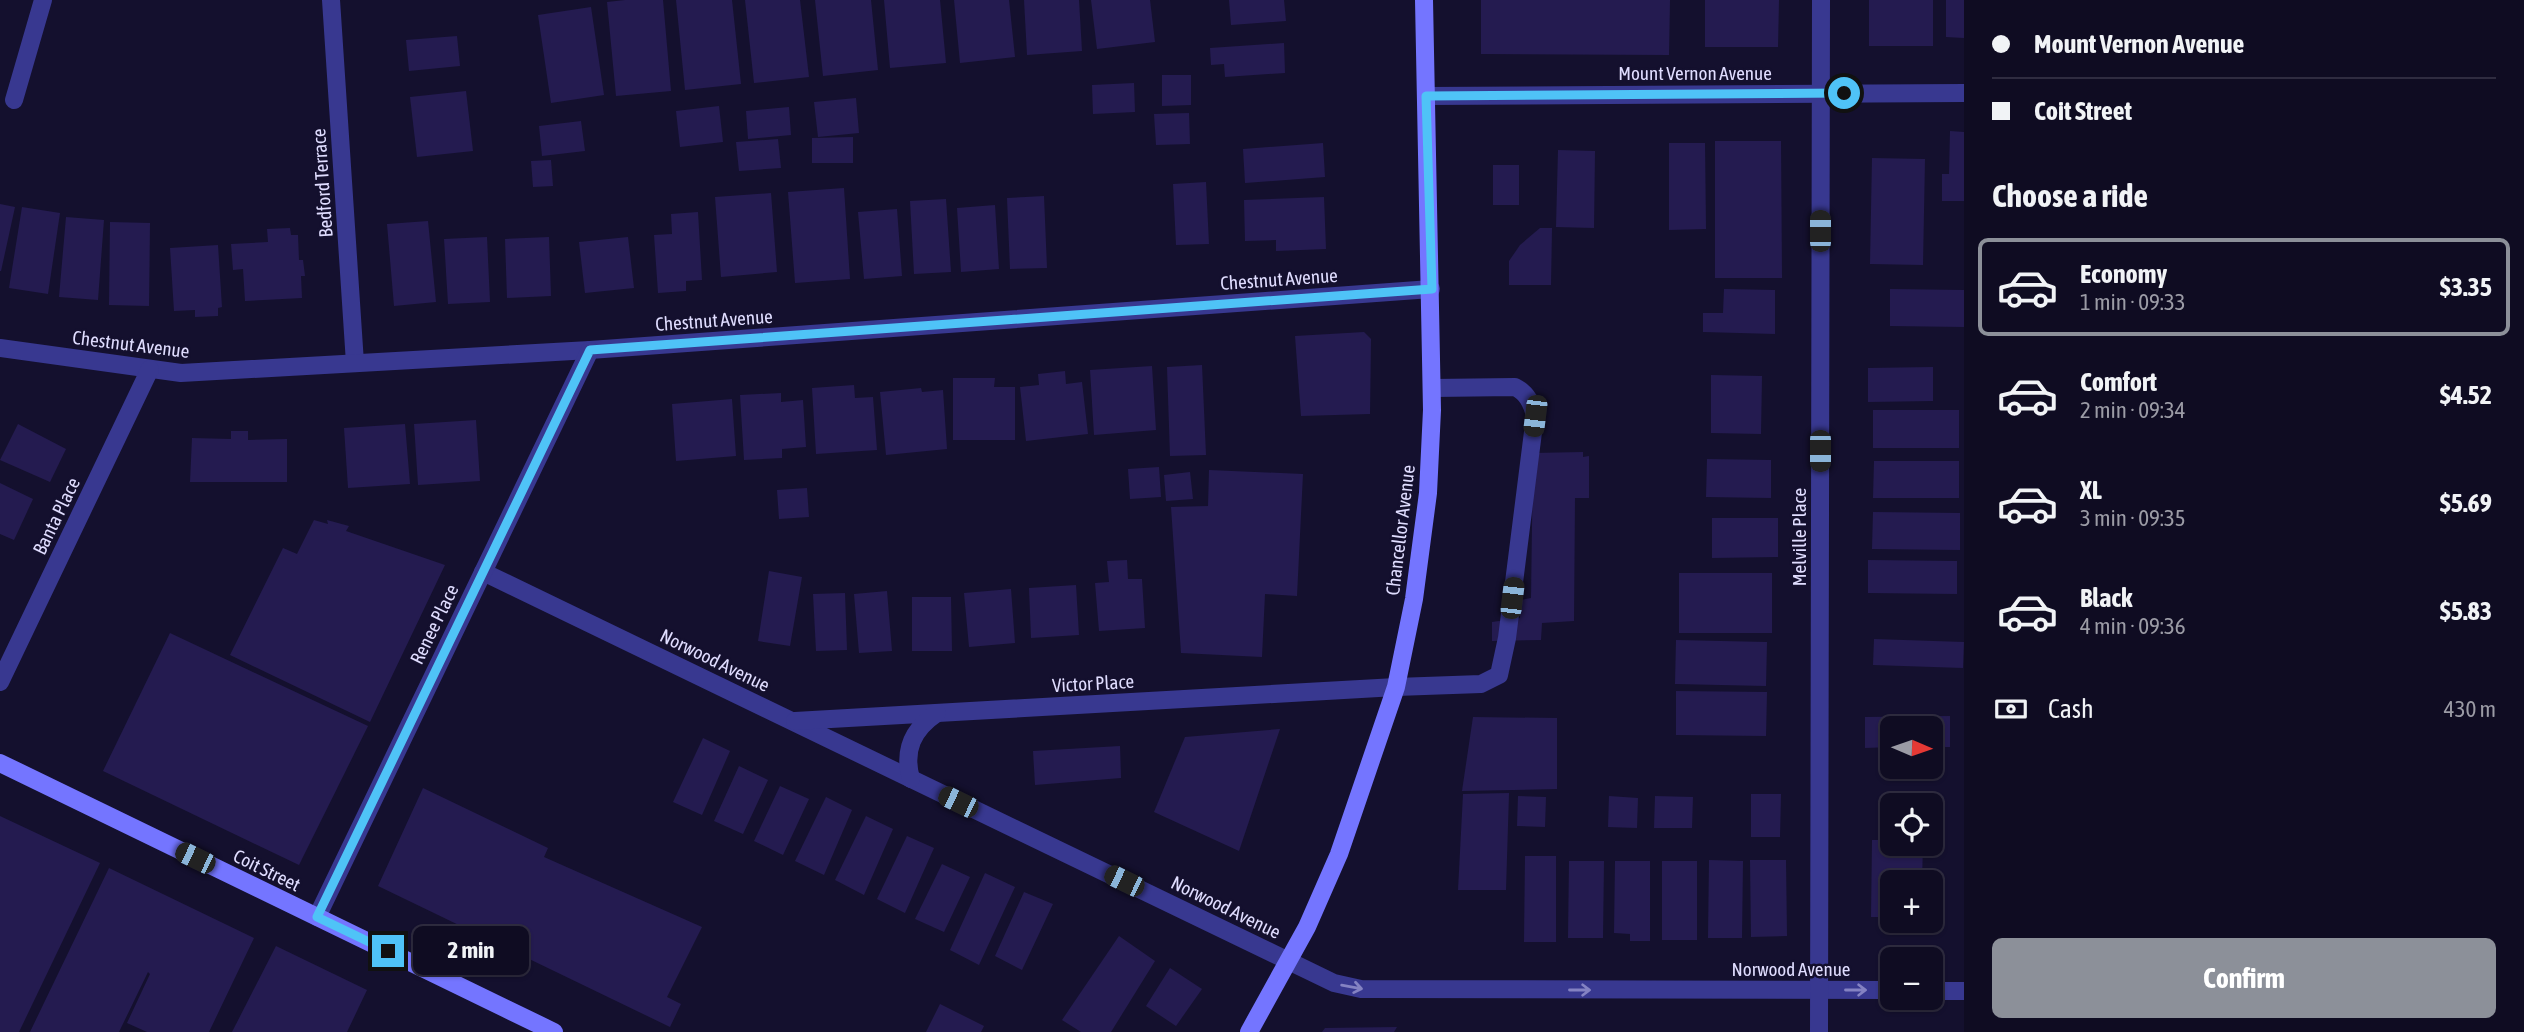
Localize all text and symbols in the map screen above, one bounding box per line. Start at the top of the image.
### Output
text: Mount Vernon Avenue [2034,29,2244,59]
street label: Mount Vernon Avenue [1618,62,1772,84]
route start [1828,77,1860,109]
text: Coit Street [2034,96,2132,126]
street label: Bedford Terrace [307,128,337,238]
text: Choose a ride [1992,177,2148,214]
car [1810,210,1831,252]
icon: car [1996,256,2059,319]
text: Economy [2080,259,2167,289]
street label: Chestnut Avenue [1220,264,1338,294]
text: $3.35 [2440,272,2492,302]
text: 1 min · 09:33 [2080,289,2186,315]
street label: Chestnut Avenue [655,305,773,335]
street label: Chestnut Avenue [71,326,191,362]
icon: car [1996,364,2059,427]
text: Comfort [2080,367,2157,397]
text: $4.52 [2440,380,2492,410]
car [1523,394,1548,438]
text: 2 min · 09:34 [2080,397,2186,423]
car [1810,430,1831,472]
street label: Chancellor Avenue [1381,464,1419,596]
icon: car [1996,472,2059,535]
street label: Banta Place [28,474,84,558]
text: XL [2080,475,2102,505]
street label: Melville Place [1788,488,1810,586]
text: $5.69 [2440,488,2492,518]
text: 3 min · 09:35 [2080,505,2186,531]
car [1500,576,1525,620]
icon: car [1996,580,2059,643]
street label: Renee Place [405,581,463,667]
text: Black [2080,583,2132,613]
text: $5.83 [2440,596,2492,626]
text: 4 min · 09:36 [2080,613,2186,639]
street label: Norwood Avenue [657,624,773,696]
street label: Victor Place [1051,670,1135,696]
icon: cash [1992,690,2030,728]
text: Cash [2048,694,2094,724]
text: 430 m [2444,696,2496,722]
north arrow [1880,716,1942,779]
map controls [1880,716,1943,1010]
car [935,783,982,821]
button: locate [1880,793,1943,856]
car [172,839,219,877]
street label: Coit Street [230,844,304,896]
car [1101,862,1148,900]
button: + [1880,870,1943,933]
street label: Norwood Avenue [1168,871,1284,943]
callout: 2 min [412,926,528,976]
route end [372,935,404,967]
text: 2 min [448,937,494,963]
button: Confirm [1992,938,2496,1018]
button: − [1880,947,1943,1010]
street label: Norwood Avenue [1732,958,1850,980]
one-way arrow [1340,981,1363,994]
one-way arrow [1568,983,1591,996]
one-way arrow [1844,983,1867,997]

